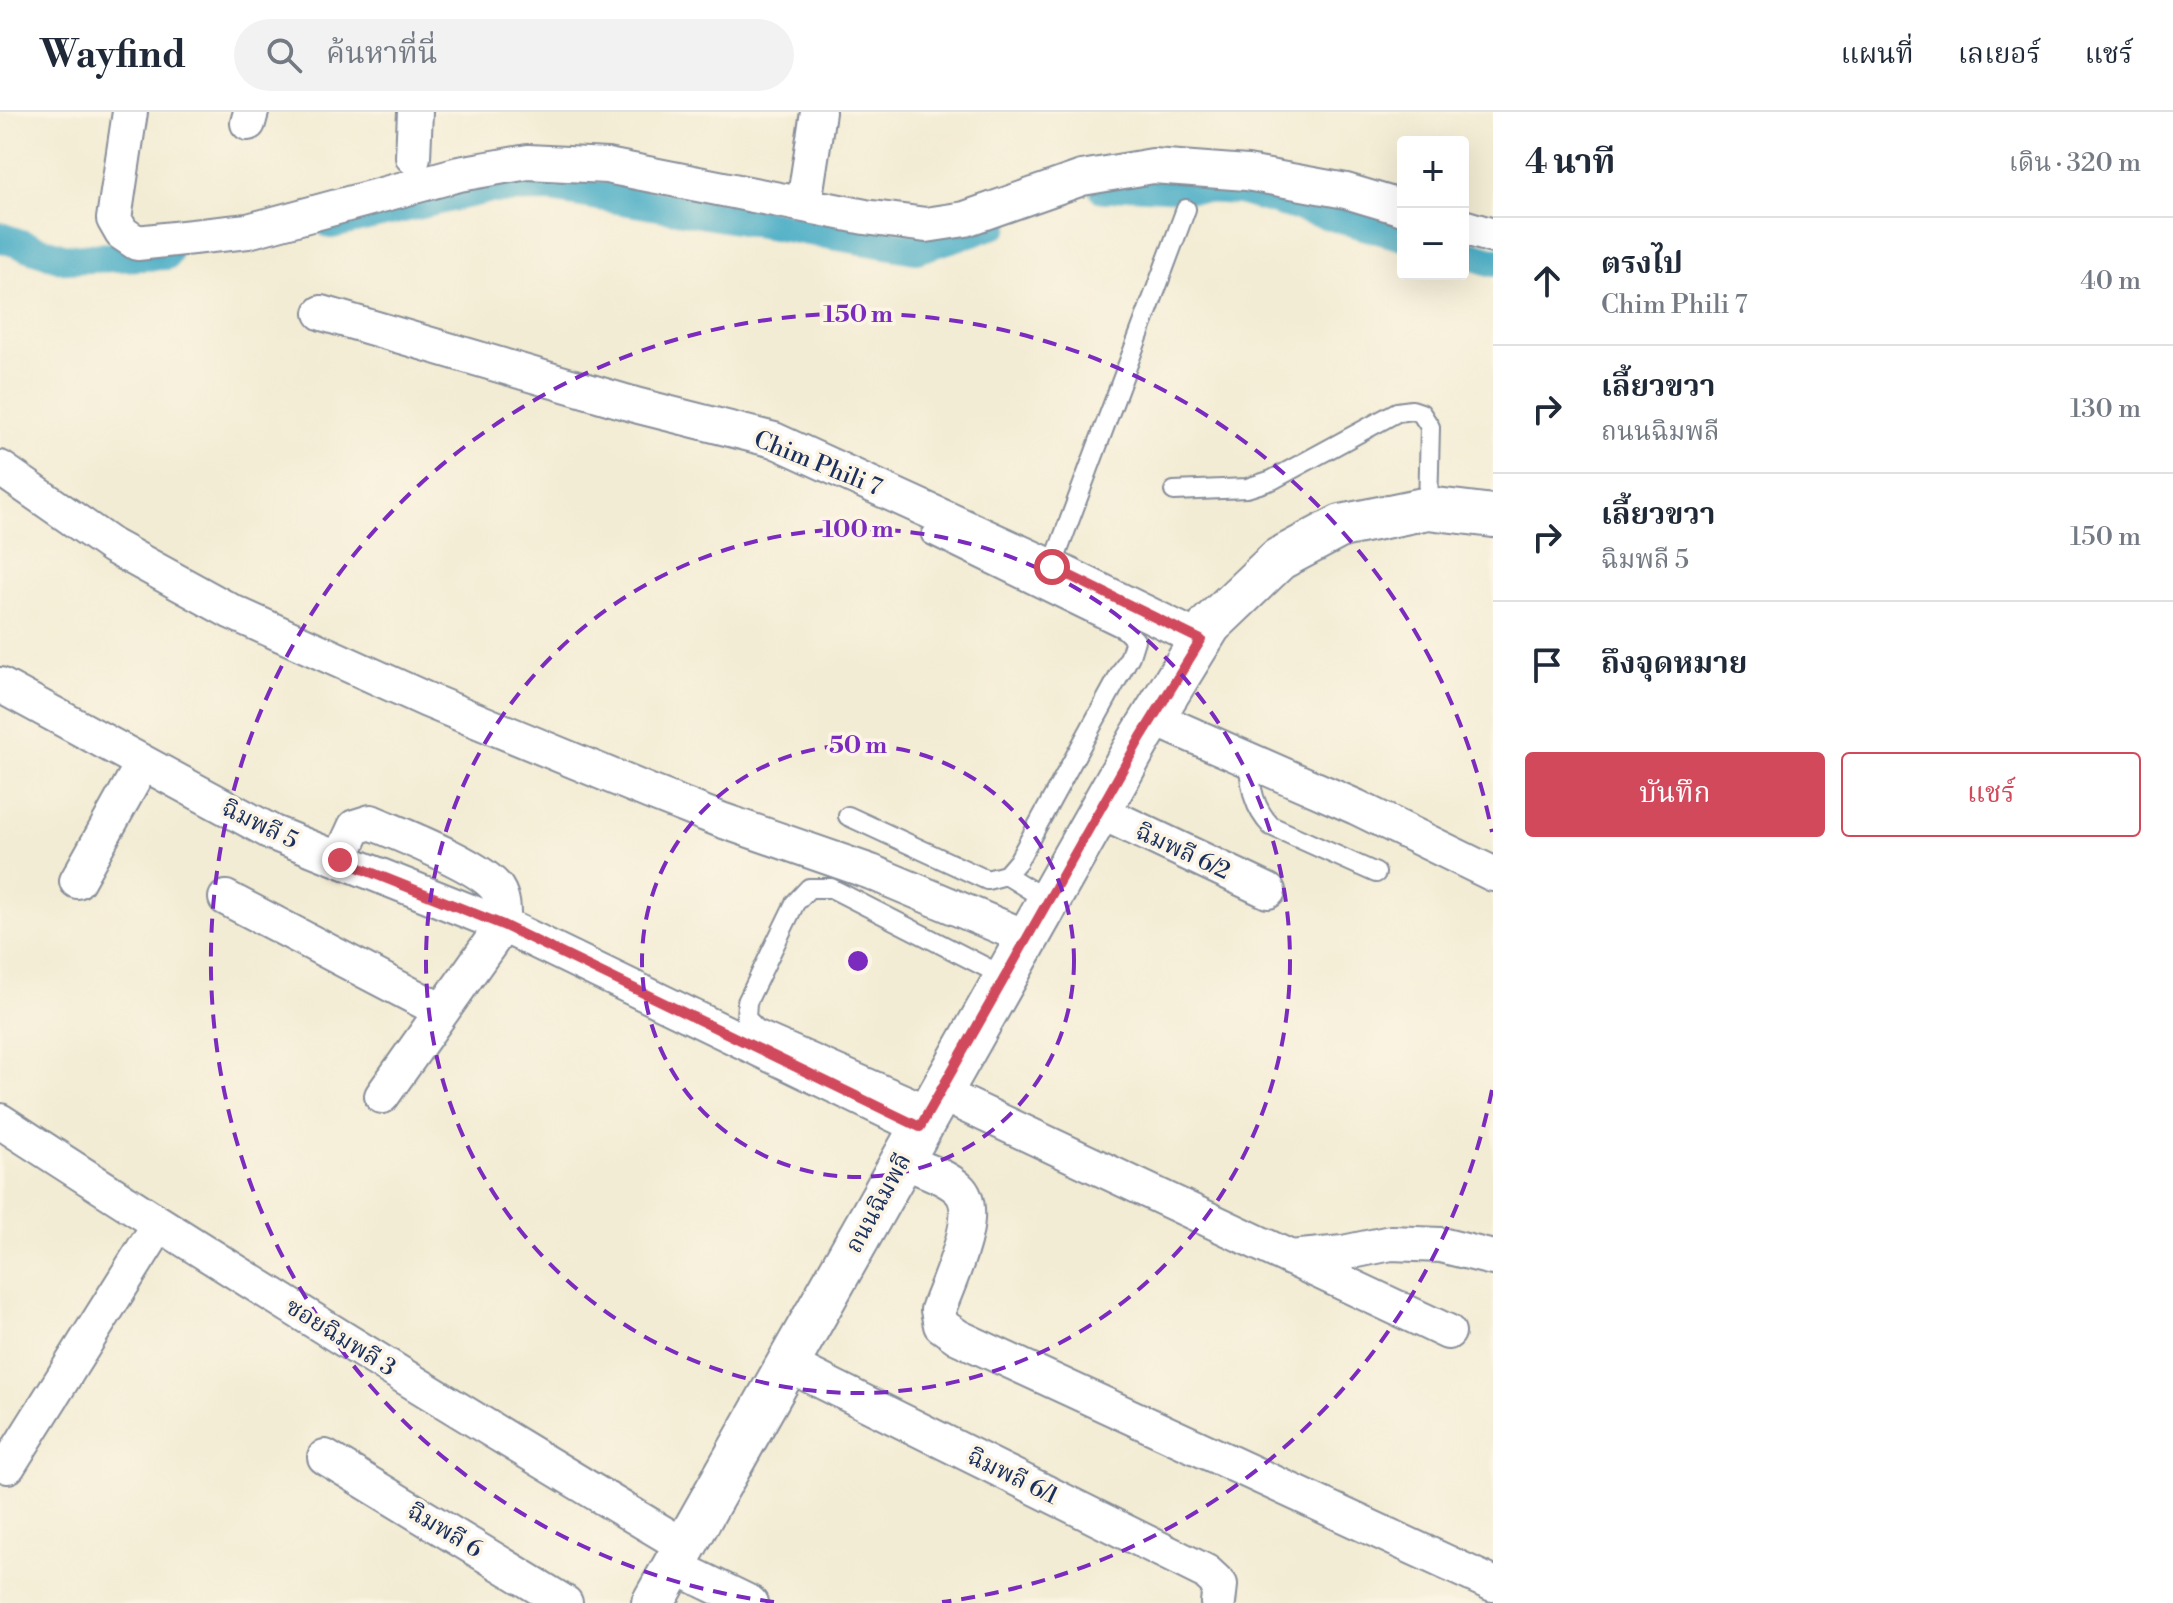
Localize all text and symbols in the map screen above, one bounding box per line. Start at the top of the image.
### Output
search box [234,19,794,91]
text: Wayfind [40,32,186,79]
icon: search [262,33,306,77]
text: ค้นหาที่นี่ [326,35,438,73]
text: แผนที่ [1840,37,1914,72]
text: เลเยอร์ [1958,37,2041,72]
text: แชร์ [2085,37,2133,72]
map controls [1397,136,1469,280]
button: + [1397,136,1469,208]
text: 4 นาที [1525,142,1615,184]
text: เดิน · 320 m [2009,147,2141,179]
button: − [1397,208,1469,280]
text: ตรงไป [1601,245,1683,283]
icon: ahead [1525,259,1569,303]
text: 40 m [2080,265,2141,297]
text: Chim Phili 7 [1601,289,1748,321]
text: 150 m [823,300,893,330]
text: เลี้ยวขวา [1601,368,1715,406]
icon: right [1525,387,1569,431]
text: 130 m [2070,393,2141,425]
text: ถนนฉิมพลี [1601,416,1720,448]
street label: Chim Phili 7 [749,425,886,503]
text: เลี้ยวขวา [1601,496,1715,534]
text: 100 m [822,515,894,545]
icon: right [1525,515,1569,559]
text: 150 m [2070,521,2141,553]
text: ฉิมพลี 5 [1601,544,1689,576]
route start [1034,549,1070,585]
icon: arrive [1525,643,1569,687]
text: ถึงจุดหมาย [1601,645,1747,683]
text: 50 m [829,731,887,761]
button: บันทึก [1525,752,1825,837]
button: แชร์ [1841,752,2141,837]
street label: ฉิมพลี 5 [216,794,303,856]
street label: ฉิมพลี 6/2 [1130,817,1235,887]
route end [322,842,358,878]
centre of rings [844,947,872,975]
street label: ถนนฉิมพลี [839,1148,919,1259]
street label: ซอยฉิมพลี 3 [280,1292,401,1384]
street label: ฉิมพลี 6/1 [962,1442,1064,1512]
street label: ฉิมพลี 6 [401,1497,488,1565]

